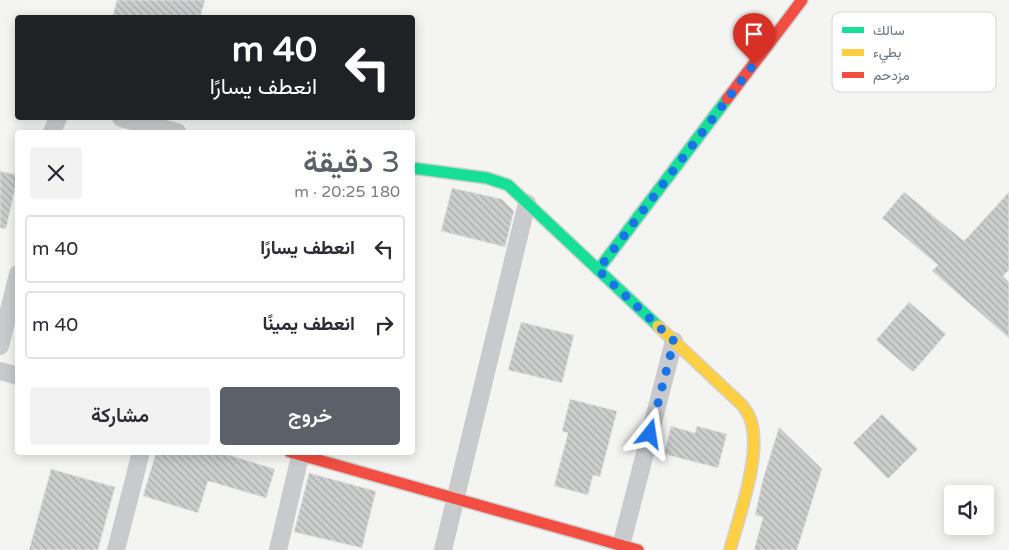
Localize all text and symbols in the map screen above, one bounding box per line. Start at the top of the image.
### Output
legend [832,12,996,92]
pin [733,13,775,64]
icon: arrive [740,20,768,48]
text: سالك [873,22,904,39]
text: 40 m [232,29,317,71]
icon: left [335,35,400,100]
text: بطيء [873,44,901,64]
text: مزدحم [873,67,910,84]
text: انعطف يسارًا [210,74,317,100]
text: 3 دقيقة [303,144,400,181]
button: close [30,147,82,199]
text: 180 m · 20:25 [294,182,400,202]
icon: left [370,235,398,263]
text: انعطف يسارًا [260,237,355,259]
text: 40 m [32,238,78,260]
icon: right [370,311,398,339]
text: انعطف يمينًا [262,313,355,335]
text: 40 m [32,314,78,336]
button: مشاركة [30,387,210,445]
button: خروج [220,387,400,445]
position arrow [623,407,675,459]
map controls [944,485,994,535]
button: sound [944,485,994,535]

